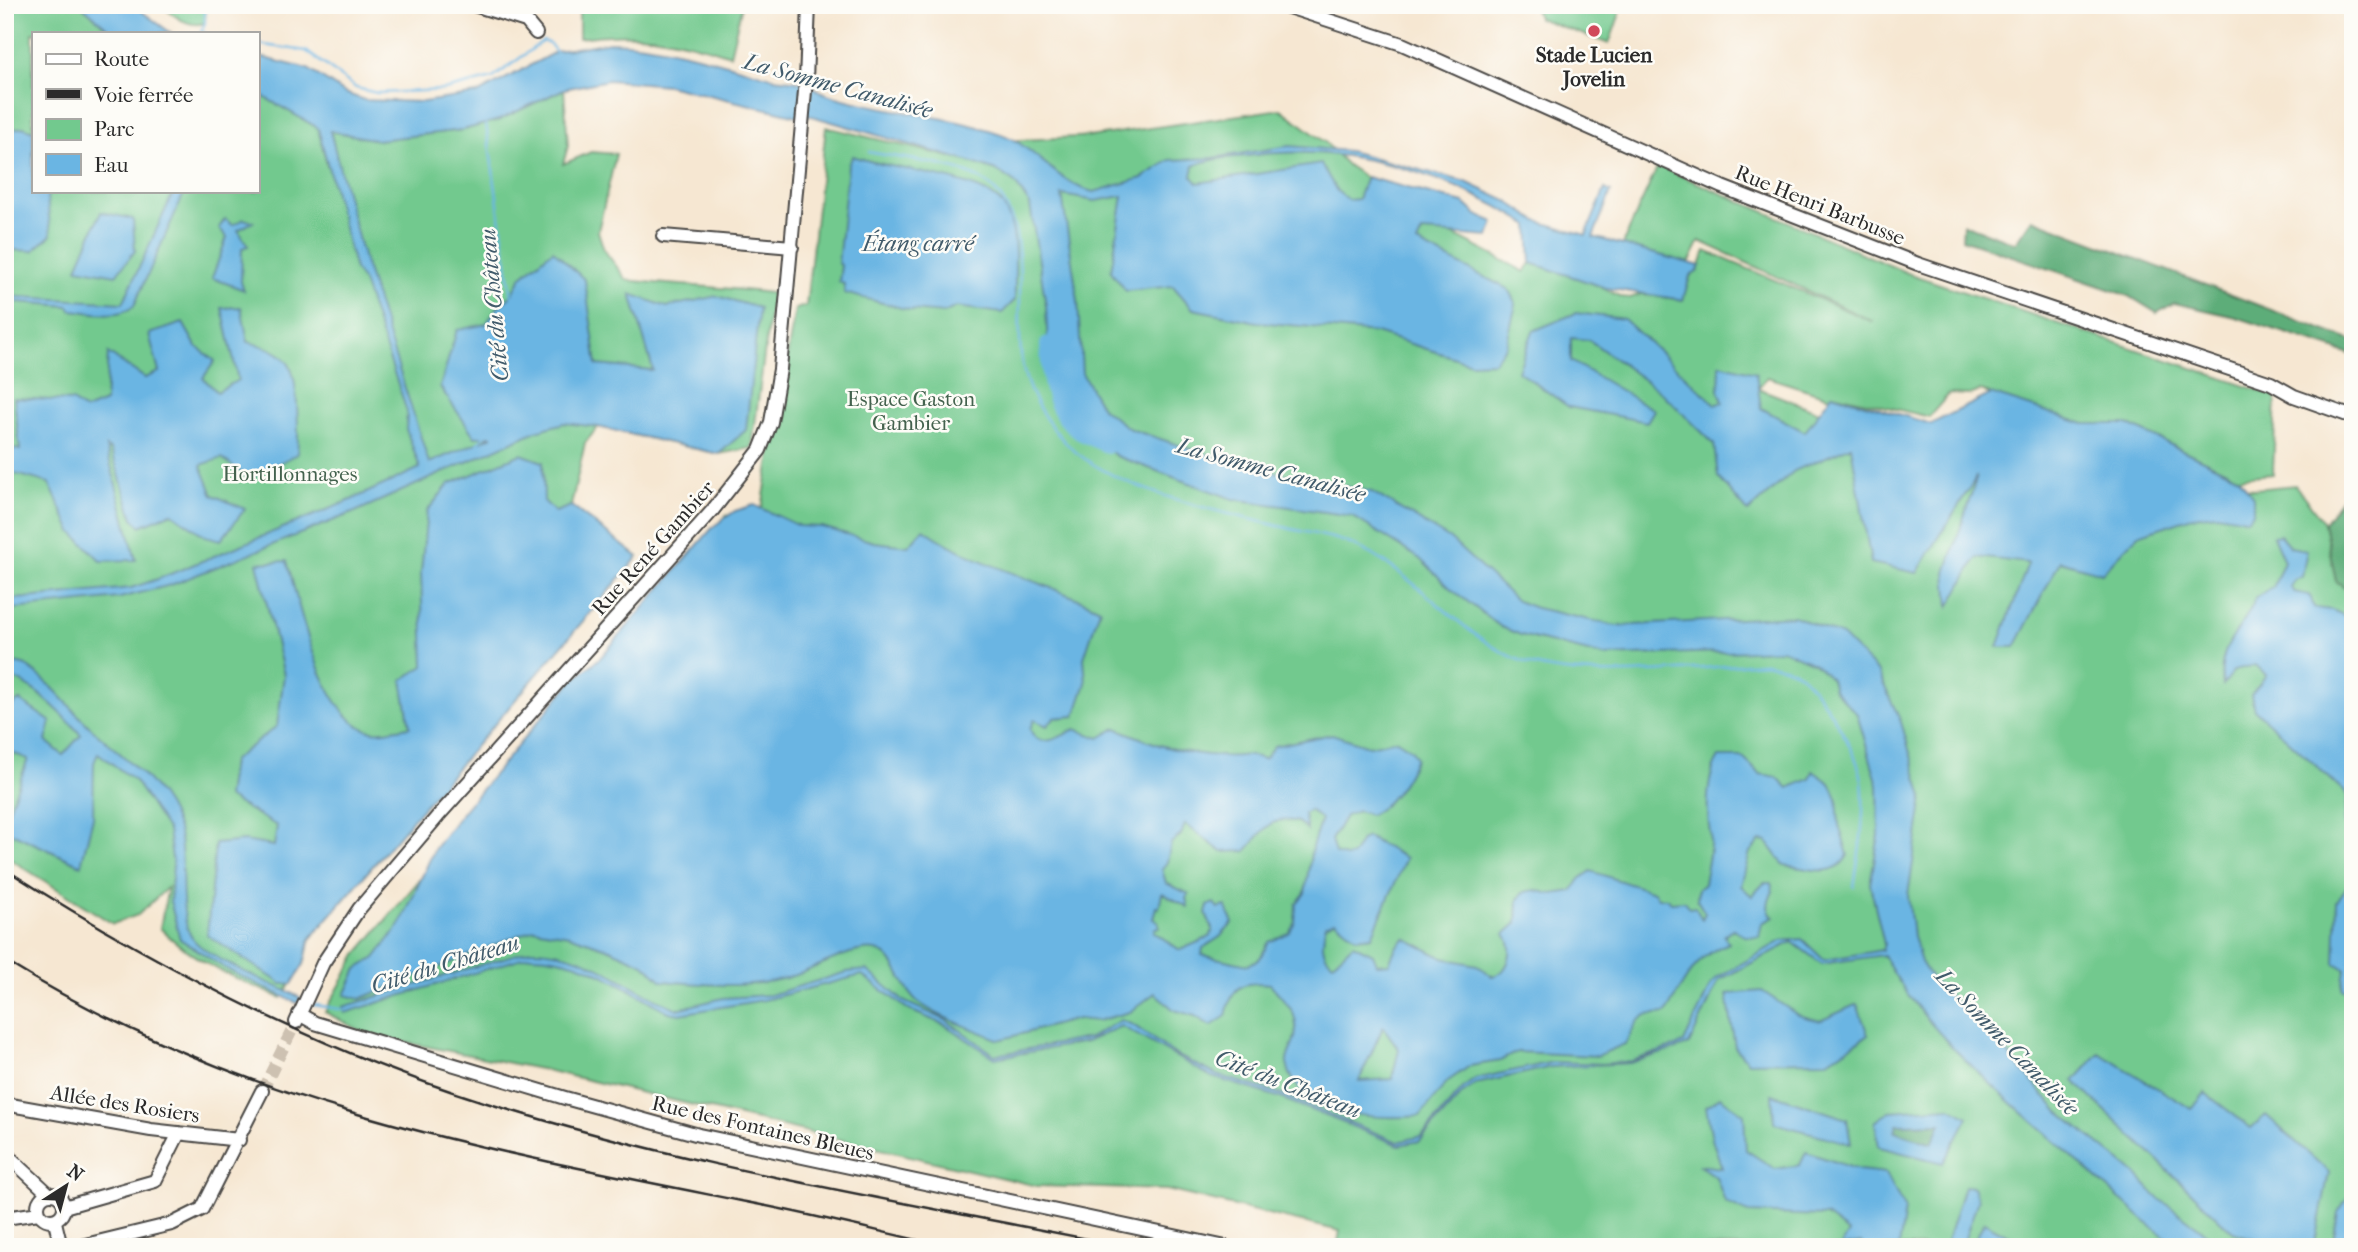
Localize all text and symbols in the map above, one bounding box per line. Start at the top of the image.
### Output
marker: Stade Lucien Jovelin [1586,23,1602,39]
legend [32,32,259,192]
place label: Stade Lucien Jovelin [1536,43,1653,91]
text: Route [94,47,149,71]
water label: La Somme Canalisée [739,47,936,124]
text: Voie ferrée [93,83,193,107]
text: Parc [94,117,134,141]
text: Eau [94,153,128,177]
street label: Rue Henri Barbusse [1732,160,1908,250]
water label: Cité du Château [474,227,514,383]
water label: Étang carré [860,229,978,257]
park label: Espace Gaston Gambier [847,387,975,435]
water label: La Somme Canalisée [1172,431,1369,508]
park label: Hortillonnages [222,462,358,486]
street label: Rue René Gambier [587,476,720,620]
water label: Cité du Château [368,929,522,999]
water label: La Somme Canalisée [1928,961,2085,1122]
water label: Cité du Château [1212,1044,1364,1124]
street label: Allée des Rosiers [48,1080,202,1128]
street label: Rue des Fontaines Bleues [650,1091,877,1165]
north arrow [32,1150,102,1220]
text: N [63,1160,88,1187]

